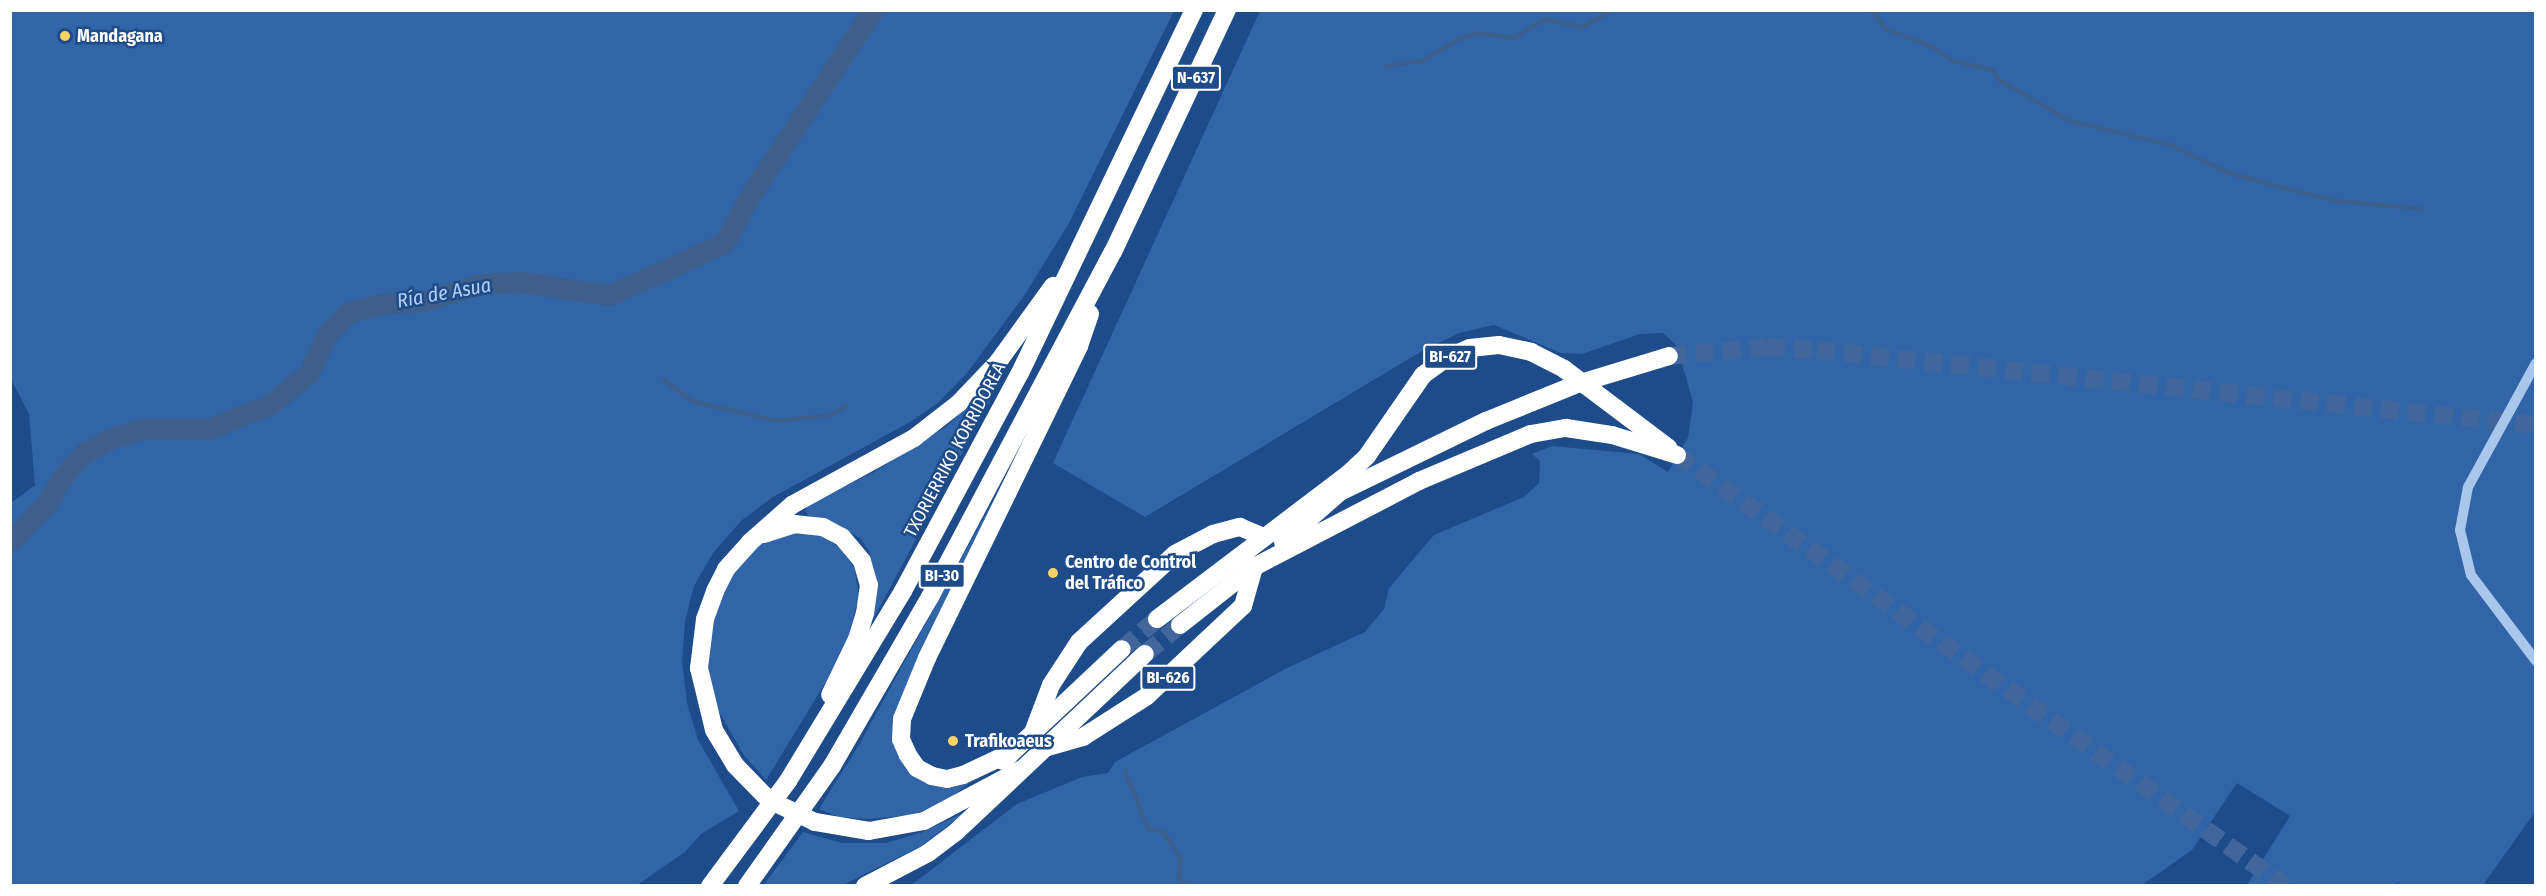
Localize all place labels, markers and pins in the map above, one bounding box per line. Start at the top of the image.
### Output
place label: Mandagana [77,25,163,47]
marker: Mandagana [58,29,72,43]
place label: Centro de Control del Tráfico [1065,552,1196,594]
marker: Centro de Control del Tráfico [1046,566,1060,580]
place label: Trafikoaeus [965,730,1052,752]
marker: Trafikoaeus [946,734,960,748]

